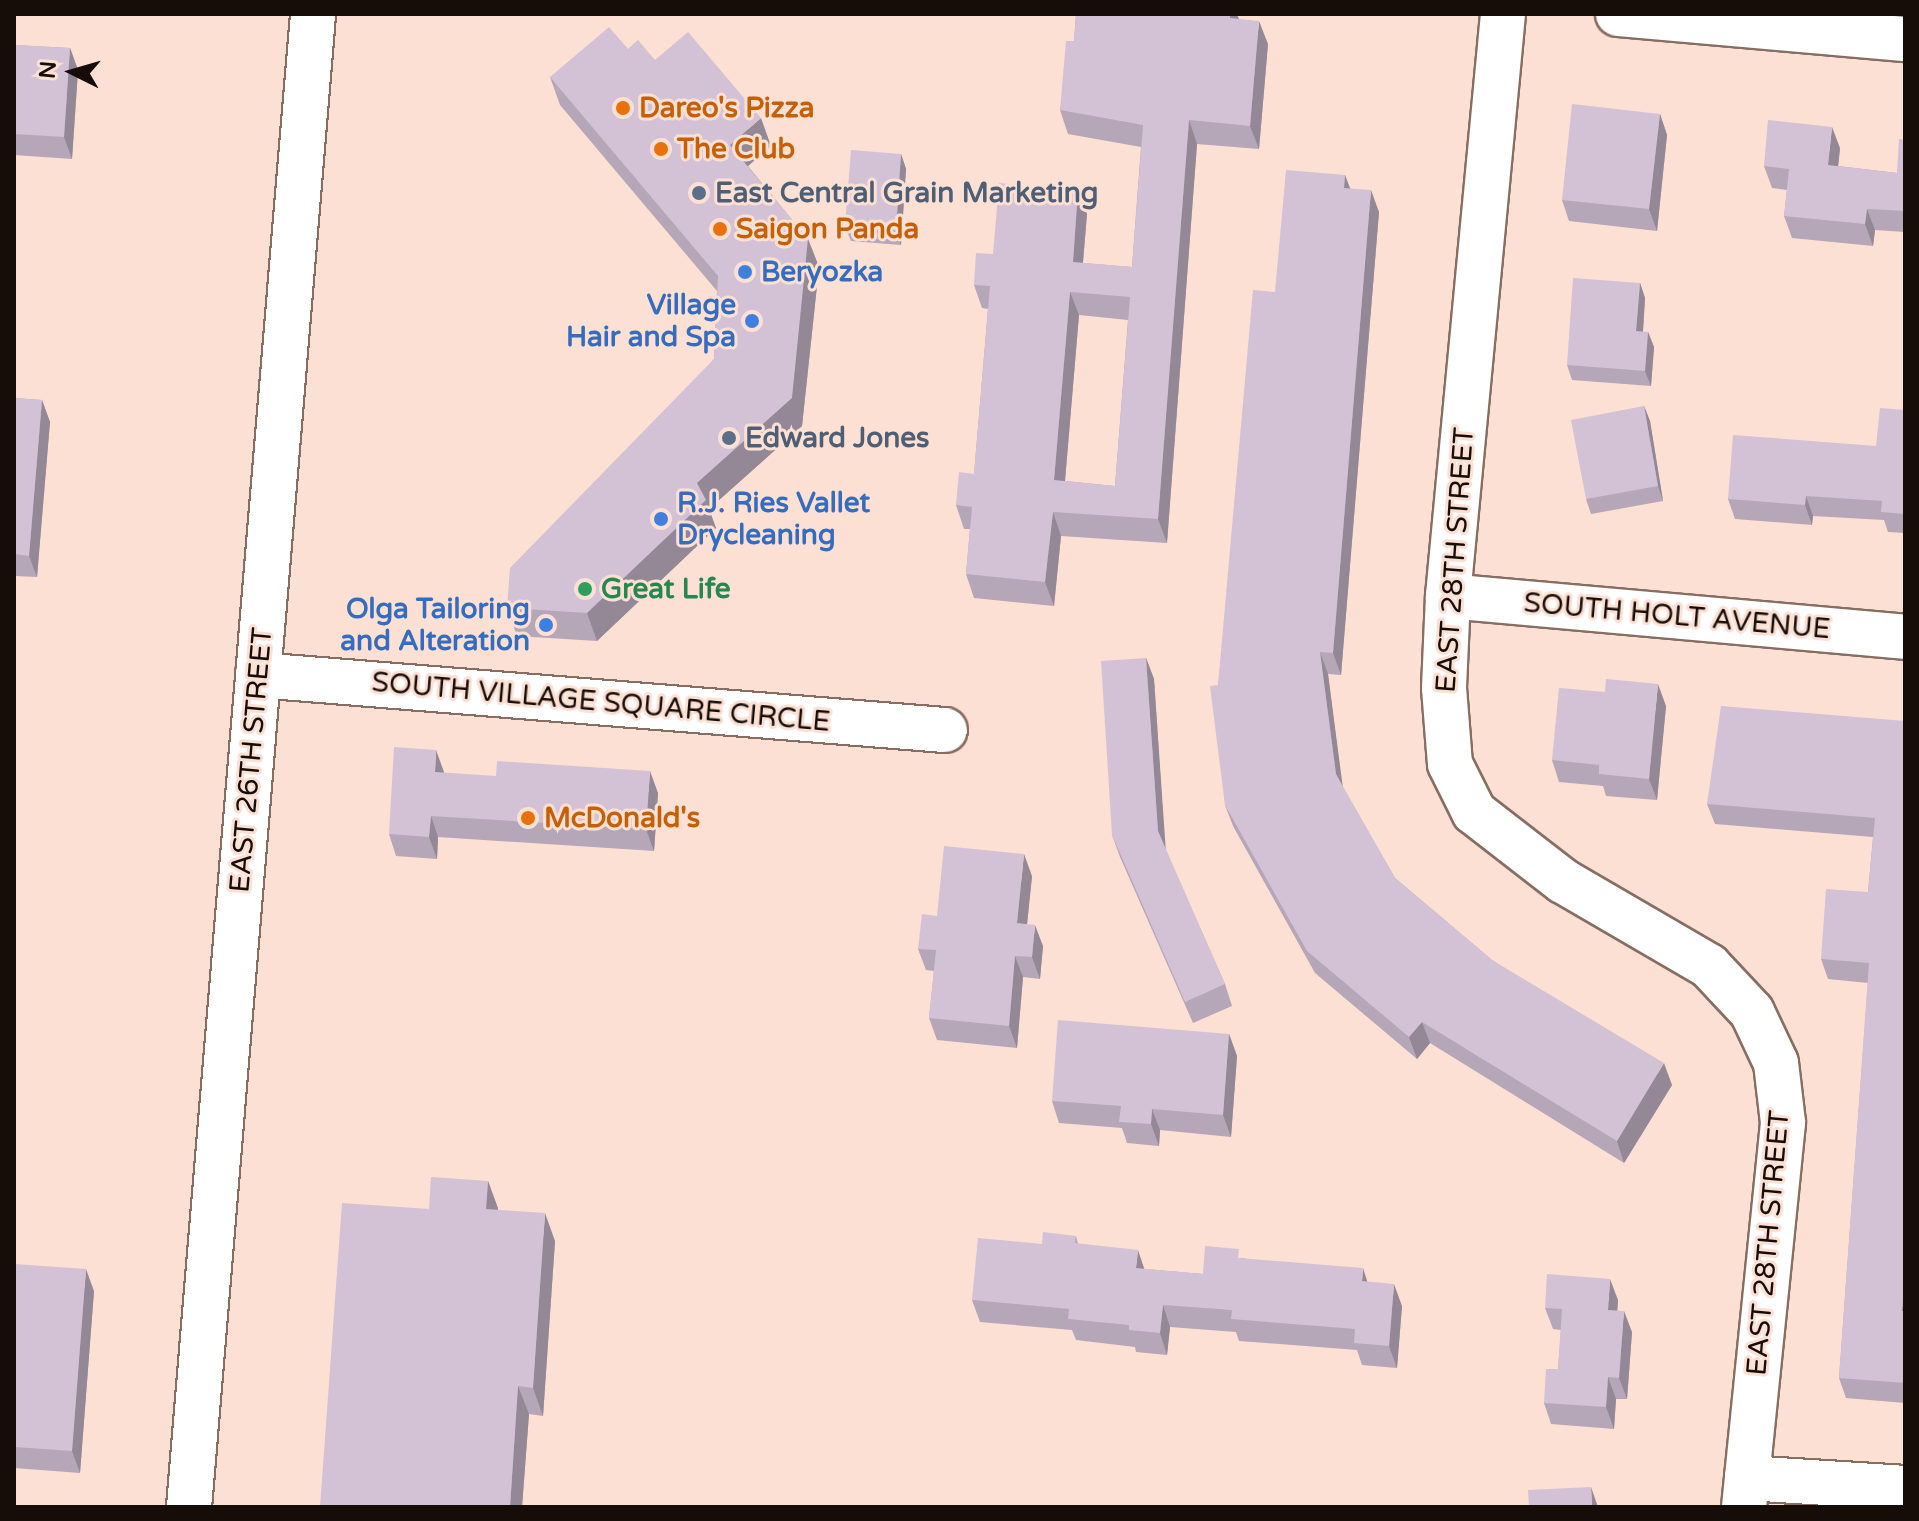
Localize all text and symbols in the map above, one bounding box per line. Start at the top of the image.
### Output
north arrow [32,32,112,112]
text: N [34,60,62,80]
place label: Dareo's Pizza [639,91,814,125]
marker: Dareo's Pizza [614,99,632,117]
place label: The Club [677,132,795,166]
marker: The Club [652,140,670,158]
place label: East Central Grain Marketing [715,176,1098,210]
marker: East Central Grain Marketing [690,184,708,202]
place label: Saigon Panda [736,212,919,246]
marker: Saigon Panda [711,220,729,238]
place label: Beryozka [761,255,883,289]
marker: Beryozka [736,263,754,281]
place label: Village Hair and Spa [566,288,736,354]
marker: Village Hair and Spa [743,312,761,330]
place label: Edward Jones [745,421,930,455]
street label: EAST 28TH STREET [1429,426,1481,694]
marker: Edward Jones [720,429,738,447]
place label: R.J. Ries Vallet Drycleaning [677,486,870,552]
marker: R.J. Ries Vallet Drycleaning [652,510,670,528]
place label: Great Life [601,572,731,606]
marker: Great Life [576,580,594,598]
street label: SOUTH HOLT AVENUE [1522,586,1832,646]
place label: Olga Tailoring and Alteration [340,592,530,658]
marker: Olga Tailoring and Alteration [537,616,555,634]
street label: EAST 26TH STREET [223,626,279,894]
street label: SOUTH VILLAGE SQUARE CIRCLE [370,665,832,739]
place label: McDonald's [544,801,700,835]
marker: McDonald's [519,809,537,827]
street label: EAST 28TH STREET [1740,1109,1796,1377]

